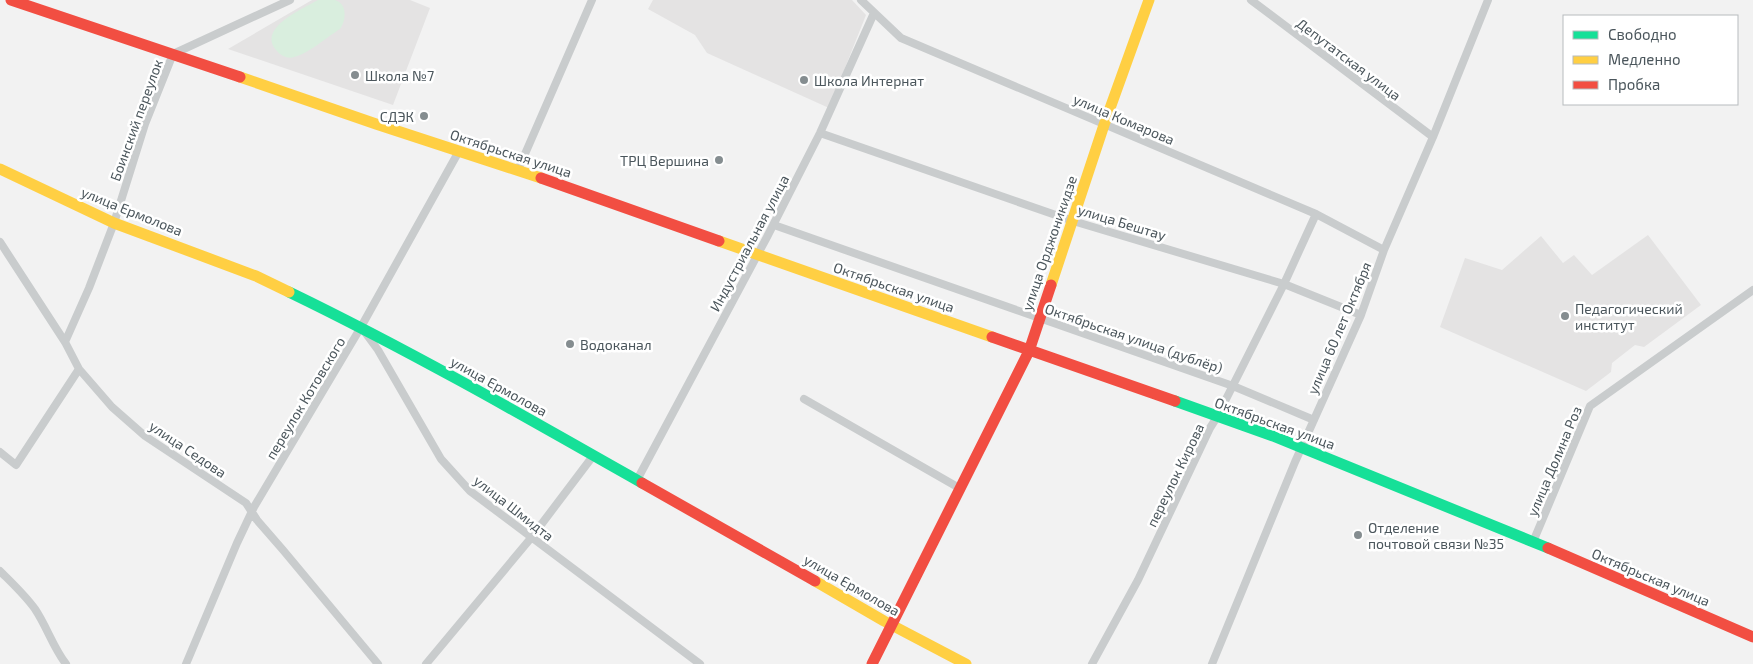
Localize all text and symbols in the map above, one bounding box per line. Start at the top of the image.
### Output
street label: Депутатская улица [1294,14,1404,104]
legend [1563,15,1738,105]
text: Свободно [1608,25,1677,43]
text: Медленно [1608,50,1681,68]
street label: Боинский переулок [106,56,166,183]
place label: Школа №7 [365,67,434,84]
marker: Школа №7 [349,69,361,81]
place label: Школа Интернат [814,72,924,89]
marker: Школа Интернат [798,74,810,86]
text: Пробка [1608,75,1660,93]
street label: улица Комарова [1071,90,1177,148]
place label: СДЭК [380,108,414,125]
marker: СДЭК [418,110,430,122]
street label: Октябрьская улица [448,125,574,181]
place label: ТРЦ Вершина [620,152,709,169]
marker: ТРЦ Вершина [713,154,725,166]
street label: Индустриальная улица [706,172,792,314]
street label: улица Орджоникидзе [1018,173,1080,313]
street label: улица Ермолова [79,183,185,239]
street label: улица Бештау [1076,200,1169,244]
street label: Октябрьская улица [831,258,957,316]
street label: улица 60 лет Октября [1303,259,1375,397]
street label: Октябрьская улица (дублёр) [1043,300,1225,376]
place label: Педагогический институт [1575,300,1683,333]
marker: Педагогический институт [1559,310,1571,322]
street label: переулок Котовского [262,334,348,462]
place label: Водоканал [580,336,652,353]
marker: Водоканал [564,338,576,350]
street label: улица Ермолова [448,352,550,420]
street label: Октябрьская улица [1213,393,1337,453]
street label: улица Долина Роз [1523,403,1585,519]
street label: улица Седова [146,417,230,481]
street label: переулок Кирова [1143,420,1207,530]
street label: улица Шмидта [471,472,557,544]
place label: Отделение почтовой связи №35 [1368,519,1504,552]
marker: Отделение почтовой связи №35 [1352,529,1364,541]
street label: Октябрьская улица [1589,544,1713,610]
street label: улица Ермолова [801,551,903,619]

